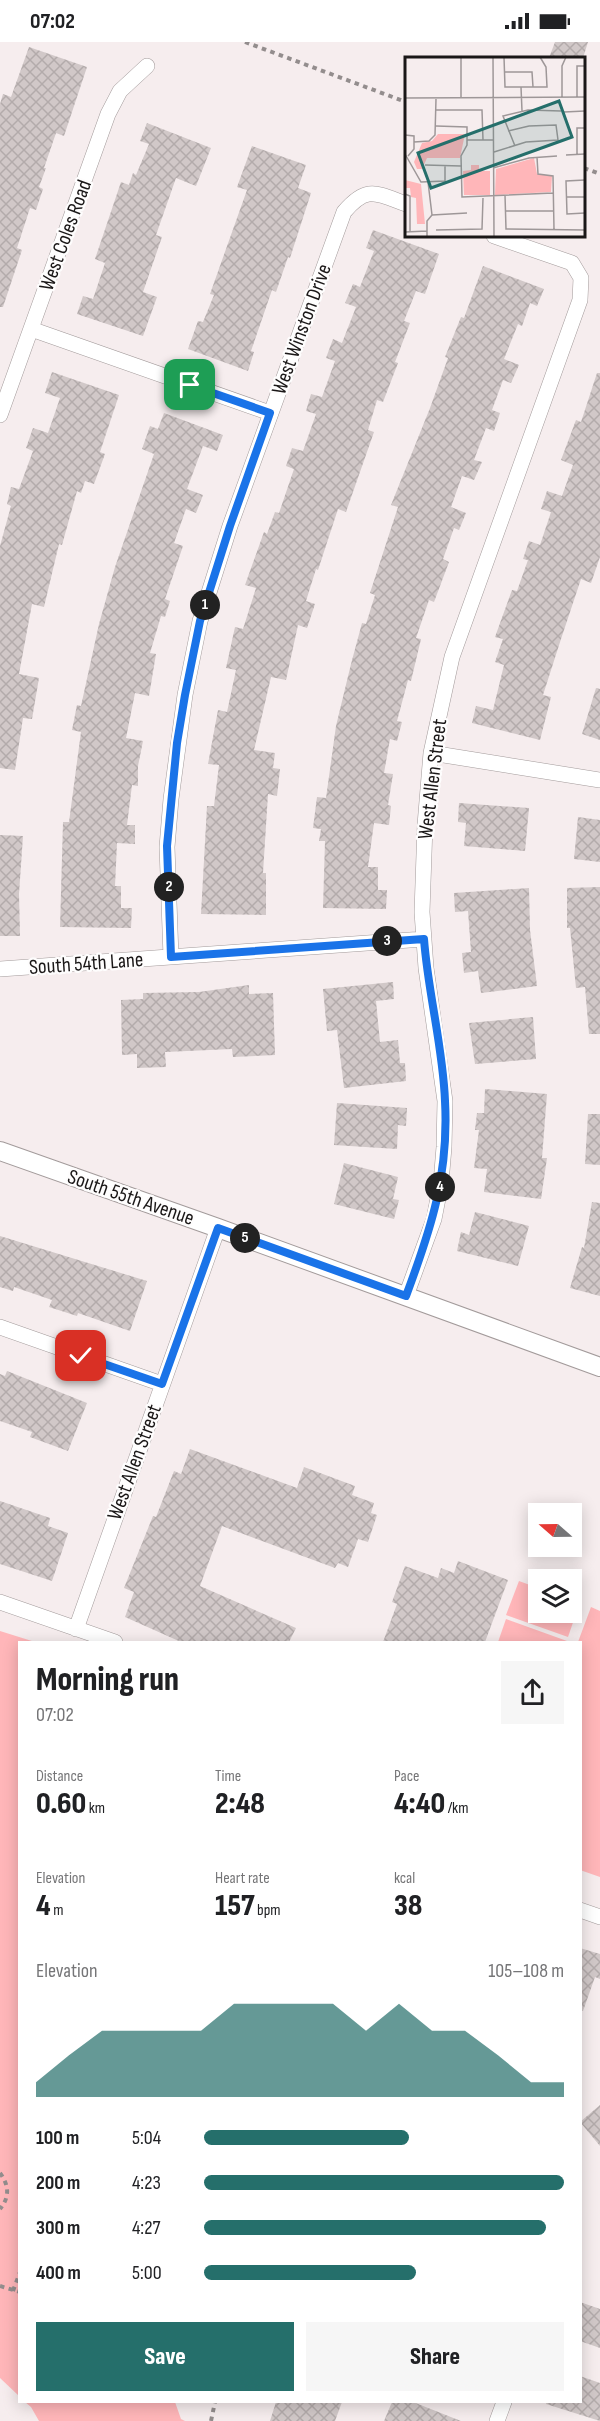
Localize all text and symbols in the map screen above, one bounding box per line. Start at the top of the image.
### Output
text: 07:02 [30,8,75,35]
inset map [405,57,585,237]
street label: West Coles Road [34,176,97,294]
street label: West Winston Drive [266,260,337,398]
pin [164,359,215,410]
icon: arrive [173,368,206,401]
pin: 1 [190,590,220,620]
text: 1 [202,595,208,614]
street label: West Allen Street [413,717,452,841]
pin: 2 [154,872,184,902]
text: 2 [165,877,173,896]
pin: 3 [372,926,402,956]
text: 3 [383,931,391,950]
street label: South 54th Lane [28,947,144,980]
street label: South 55th Avenue [64,1164,197,1231]
pin: 4 [425,1172,455,1202]
text: 4 [436,1177,444,1196]
pin: 5 [230,1223,260,1253]
text: 5 [241,1228,249,1247]
pin [55,1330,106,1381]
icon: check [64,1339,97,1372]
street label: West Allen Street [102,1401,167,1523]
north arrow [528,1503,582,1557]
map controls [528,1503,582,1623]
button: layers [528,1569,582,1623]
text: Morning run [36,1660,179,1700]
button: share [501,1661,564,1724]
text: 07:02 [36,1703,74,1727]
text: Distance [36,1767,83,1786]
text: Time [215,1767,241,1786]
text: Pace [394,1767,419,1786]
text: 0.60 [36,1786,86,1822]
text: 2:48 [215,1786,265,1822]
text: 4:40 [394,1786,445,1822]
text: km [86,1799,105,1818]
text: /km [445,1799,468,1818]
text: Elevation [36,1869,85,1888]
text: Heart rate [215,1869,270,1888]
text: kcal [394,1869,415,1888]
text: 4 [36,1888,51,1924]
text: 157 [215,1888,255,1924]
text: 38 [394,1888,422,1924]
text: m [51,1901,63,1920]
text: bpm [255,1901,281,1920]
text: Elevation [36,1959,98,1983]
text: 105–108 m [488,1959,564,1983]
text: 100 m [36,2126,79,2150]
text: 5:04 [132,2126,161,2150]
text: 200 m [36,2171,80,2195]
text: 4:23 [132,2171,161,2195]
text: 300 m [36,2216,80,2240]
text: 4:27 [132,2216,160,2240]
text: 400 m [36,2261,81,2285]
text: 5:00 [132,2261,162,2285]
button: Save [36,2322,294,2391]
button: Share [306,2322,564,2391]

